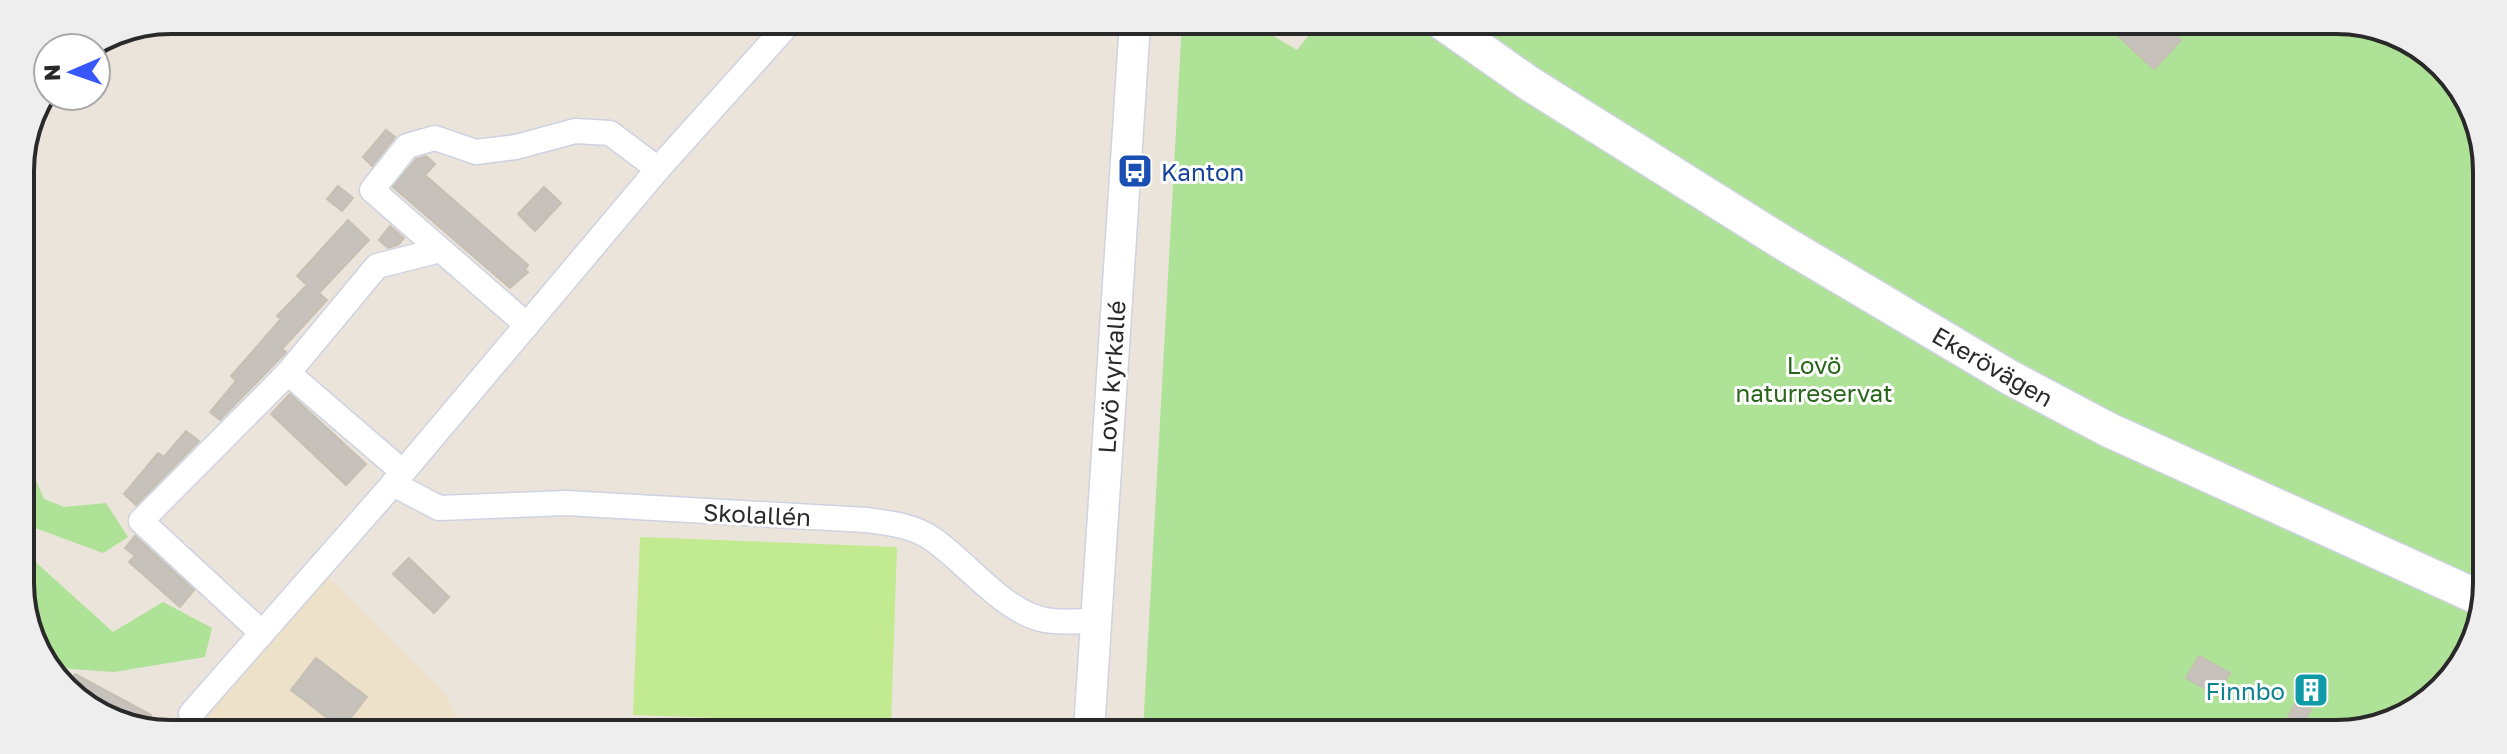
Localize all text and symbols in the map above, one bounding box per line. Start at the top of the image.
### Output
north arrow [32,32,112,112]
text: N [38,64,65,82]
bus stop icon: Kanton [1116,152,1154,190]
place label: Kanton [1161,157,1244,186]
street label: Lovö kyrkallé [1091,300,1131,454]
street label: Ekerövägen [1927,320,2059,412]
park label: Lovö naturreservat [1736,350,1892,407]
street label: Skolallén [702,497,812,531]
building icon: Finnbo [2292,671,2330,709]
place label: Finnbo [2206,676,2285,705]

